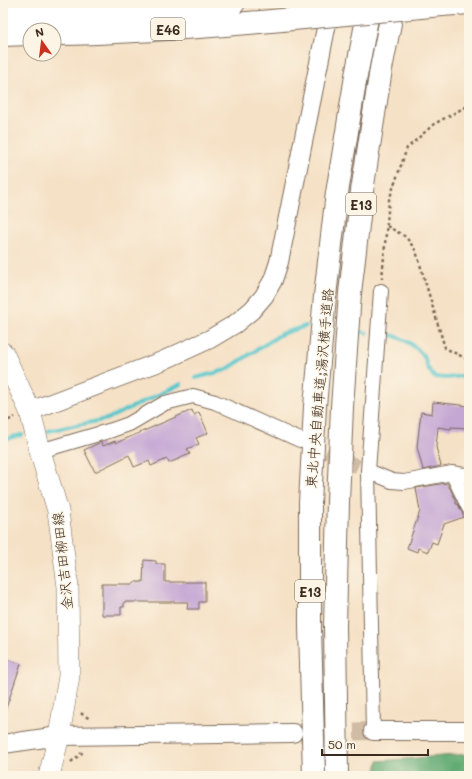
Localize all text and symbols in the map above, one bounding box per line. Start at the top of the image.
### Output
road number: E46 [151,18,185,40]
north arrow [22,22,62,62]
text: N [34,24,45,40]
road number: E13 [346,193,376,215]
street label: 東北中央自動車道;湯沢横手道路 [301,287,337,489]
street label: 金沢吉田柳田線 [47,511,77,611]
road number: E13 [295,580,325,602]
scale bar [322,731,428,757]
text: 50 m [328,736,356,752]

